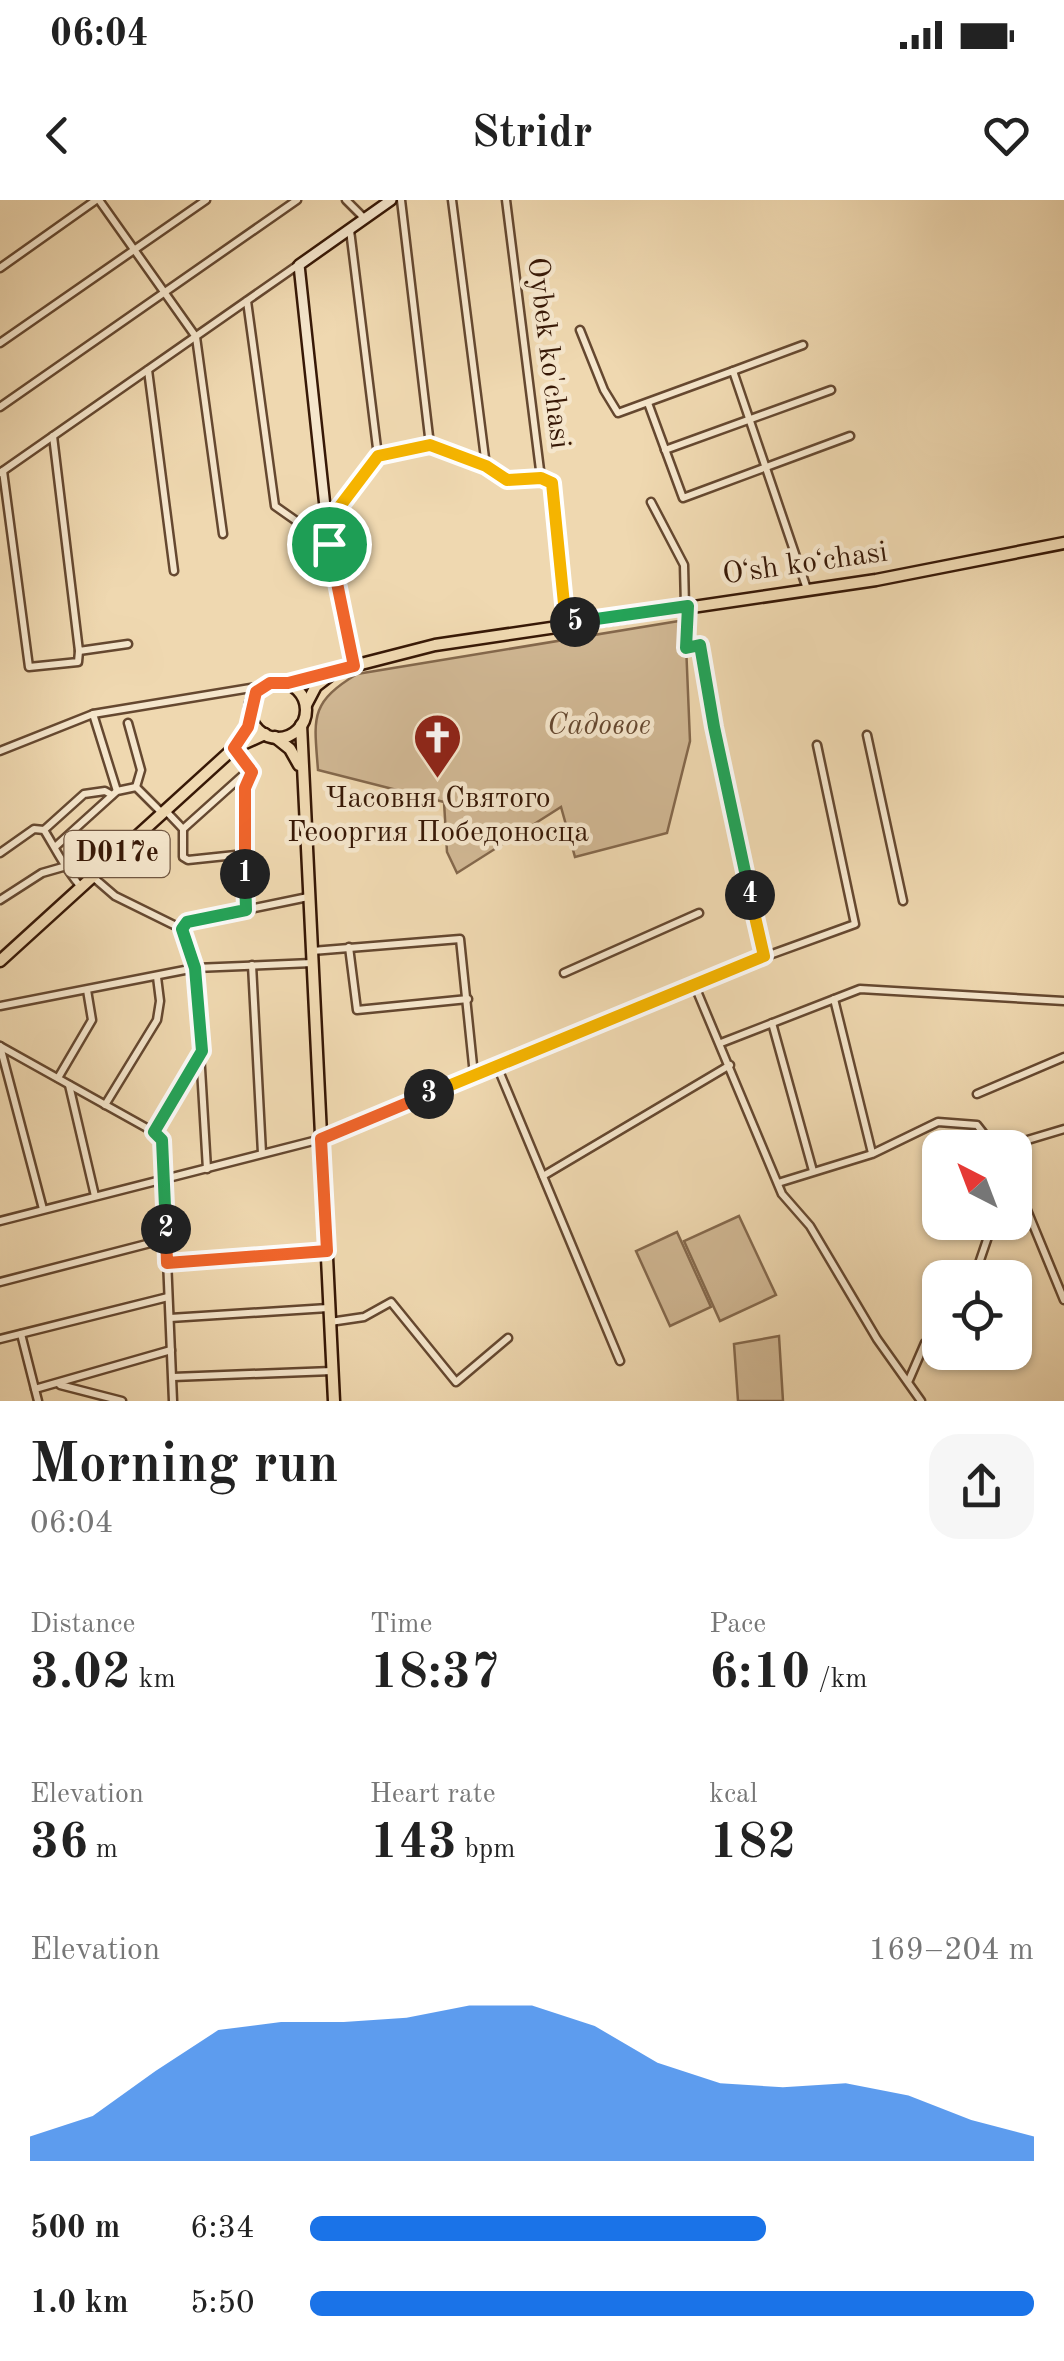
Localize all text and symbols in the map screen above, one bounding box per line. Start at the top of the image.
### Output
text: 06:04 [50,16,149,54]
icon: back [30,108,85,163]
icon: heart [979,108,1034,163]
text: Stridr [472,112,592,157]
street label: Oybek ko'chasi [521,255,575,451]
pin [287,502,372,587]
icon: arrive [302,517,357,572]
street label: Oʻsh koʻchasi [720,538,890,590]
pin: 5 [550,597,600,647]
text: 5 [567,608,583,636]
park label: Садовое [547,711,651,741]
church icon: Часовня Святого Геооргия Победоносца [412,712,464,780]
place label: Часовня Святого Геооргия Победоносца [287,784,589,848]
road number: D017e [64,831,170,877]
pin: 1 [220,849,270,899]
text: 1 [237,860,253,888]
pin: 4 [725,870,775,920]
text: 4 [742,881,758,909]
pin: 3 [404,1069,454,1119]
text: 3 [421,1080,437,1108]
north arrow [922,1130,1032,1240]
map controls [922,1130,1032,1370]
pin: 2 [141,1204,191,1254]
text: 2 [158,1215,174,1243]
button: locate [922,1260,1032,1370]
button: share [929,1434,1034,1539]
text: Morning run [30,1439,339,1494]
text: 06:04 [30,1508,113,1540]
text: Distance [30,1611,135,1639]
text: Time [370,1611,432,1639]
text: Pace [709,1611,766,1639]
text: 3.02 [30,1649,131,1699]
text: 18:37 [370,1649,500,1699]
text: 6:10 [709,1649,810,1699]
text: km [131,1666,176,1694]
text: /km [810,1666,868,1694]
text: Elevation [30,1781,144,1809]
text: Heart rate [370,1781,496,1809]
text: kcal [709,1781,758,1809]
text: 36 [30,1819,88,1869]
text: 143 [370,1819,457,1869]
text: 182 [709,1819,796,1869]
text: m [88,1836,118,1864]
text: bpm [457,1836,516,1864]
text: Elevation [30,1935,160,1967]
text: 169–204 m [868,1935,1034,1967]
text: 500 m [30,2213,120,2245]
text: 6:34 [190,2213,255,2245]
text: 1.0 km [30,2288,129,2320]
text: 5:50 [190,2288,255,2320]

